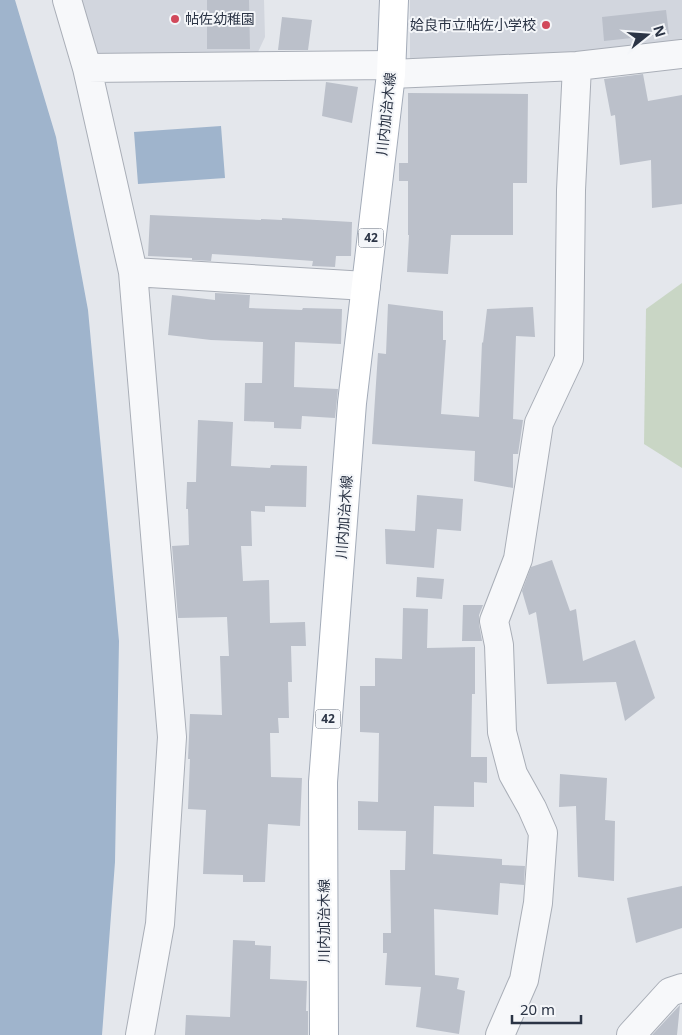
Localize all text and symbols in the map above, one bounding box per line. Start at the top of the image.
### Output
place label: 帖佐幼稚園 [185,9,255,28]
north arrow [622,10,672,60]
marker: 帖佐幼稚園 [169,13,181,25]
place label: 姶良市立帖佐小学校 [410,15,536,34]
marker: 姶良市立帖佐小学校 [540,19,552,31]
text: N [649,23,671,39]
street label: 川内加治木線 [372,71,399,157]
road number: 42 [358,228,384,248]
street label: 川内加治木線 [331,474,356,560]
road number: 42 [316,710,340,729]
street label: 川内加治木線 [314,879,333,963]
scale bar [512,992,581,1024]
text: 20 m [520,999,555,1019]

